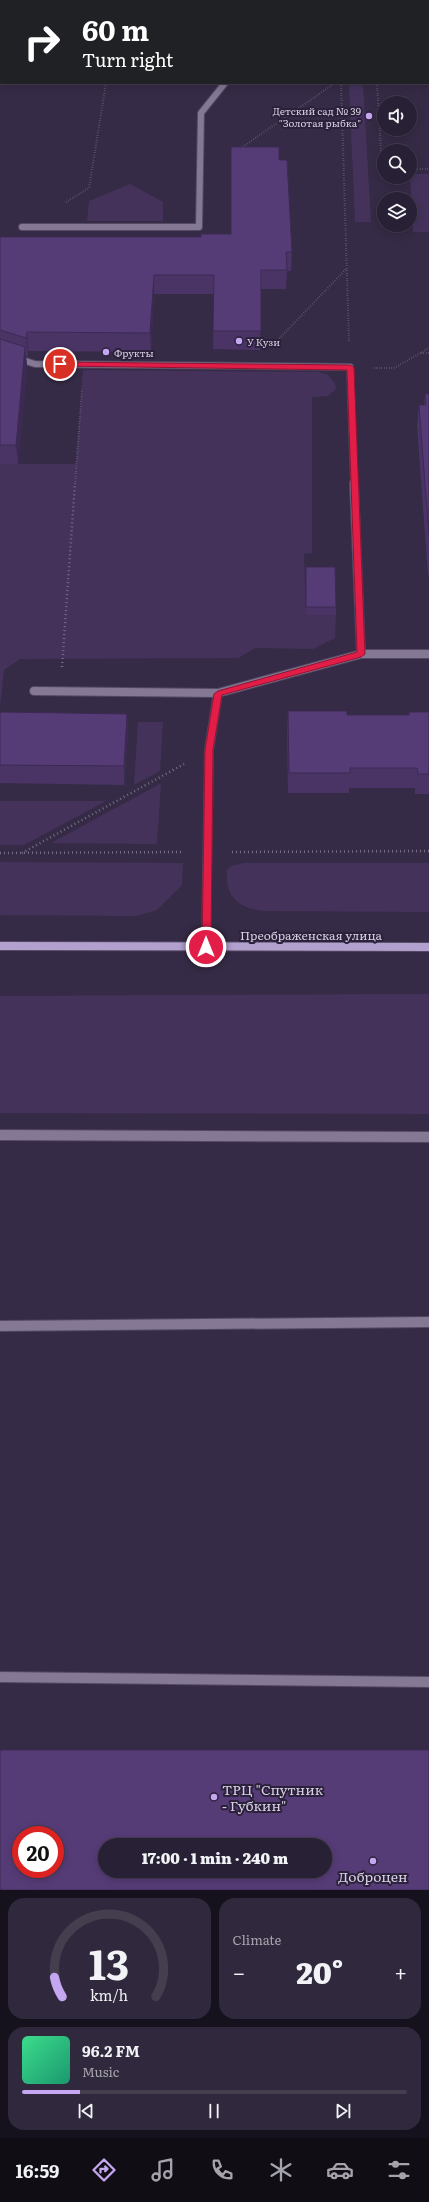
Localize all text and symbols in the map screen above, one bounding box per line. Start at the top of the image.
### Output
text: 60 m [82,8,149,50]
icon: right [16,16,68,68]
text: Turn right [82,46,173,73]
map controls [377,96,417,232]
button: sound [377,96,417,136]
place label: Детский сад № 39 "Золотая рыбка" [273,103,361,130]
marker: Детский сад № 39 "Золотая рыбка" [364,111,374,121]
button: search [377,144,417,184]
button: layers [377,192,417,232]
place label: У Кузи [247,334,280,349]
marker: У Кузи [234,336,244,346]
place label: Фрукты [114,345,154,360]
pin [43,347,77,381]
marker: Фрукты [101,347,111,357]
icon: arrive [49,353,71,375]
position arrow [185,926,227,968]
street label: Преображенская улица [240,926,383,944]
place label: ТРЦ "Спутник - Губкин" [222,1779,324,1815]
marker: ТРЦ "Спутник - Губкин" [209,1792,219,1802]
speed limit sign: 20 [12,1826,64,1878]
text: 17:00 · 1 min · 240 m [142,1846,288,1869]
marker: Доброцен [368,1856,378,1866]
place label: Доброцен [338,1866,408,1886]
text: 13 [89,1930,129,1992]
text: Climate [233,1930,281,1949]
text: 20° [296,1949,343,1993]
text: − [233,1955,245,1988]
text: + [394,1955,407,1988]
text: km/h [90,1983,129,2004]
text: 96.2 FM [82,2039,140,2062]
text: Music [82,2062,119,2081]
icon: previous [75,2100,97,2122]
icon: pause [203,2100,225,2122]
icon: next [332,2100,354,2122]
icon: directions [90,2156,118,2184]
icon: music [149,2156,177,2184]
icon: phone [208,2156,236,2184]
icon: climate [267,2156,295,2184]
icon: car [326,2156,354,2184]
icon: filters [385,2156,413,2184]
text: 16:59 [16,2157,59,2184]

